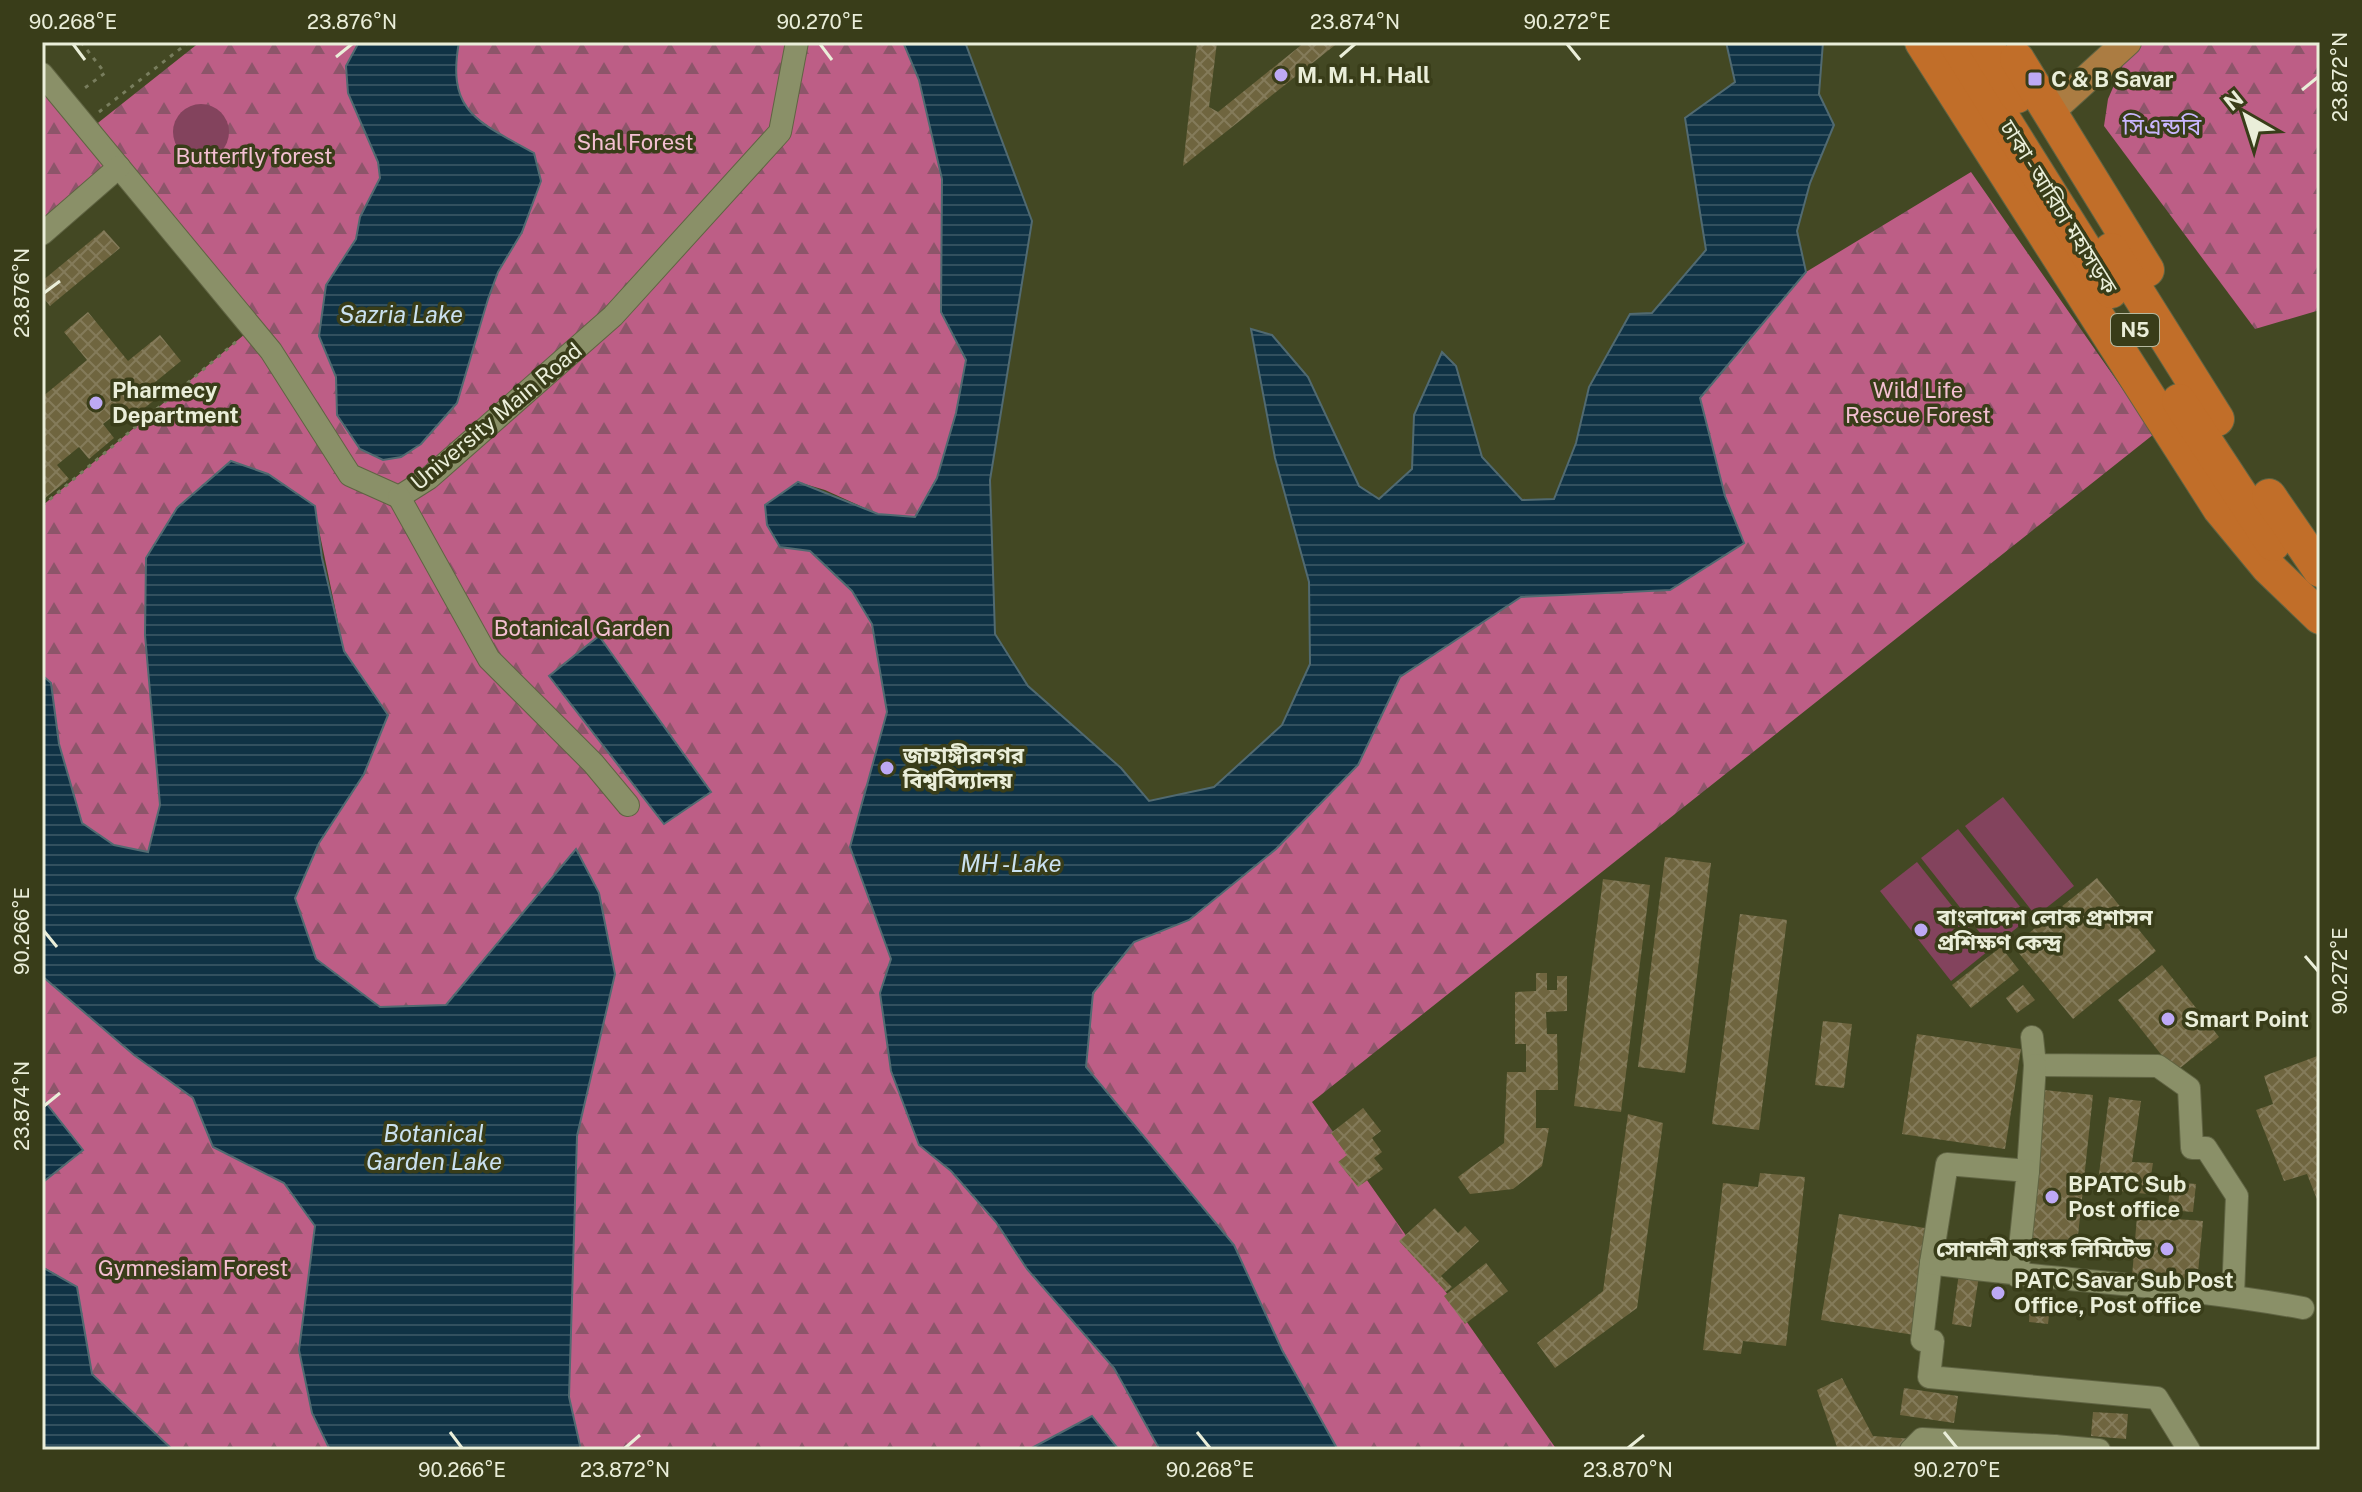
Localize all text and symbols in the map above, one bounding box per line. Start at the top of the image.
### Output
text: 90.268°E [29,10,117,34]
text: 23.876°N [307,10,397,34]
text: 90.270°E [777,10,863,34]
text: 23.874°N [1310,10,1400,34]
text: 90.272°E [1523,10,1611,34]
text: 23.872°N [2328,32,2352,122]
place label: M. M. H. Hall [1297,62,1430,88]
marker: M. M. H. Hall [1272,66,1290,84]
place label: C & B Savar [2051,66,2174,92]
marker: C & B Savar [2026,70,2044,88]
north arrow [2206,76,2286,156]
text: N [2219,85,2248,116]
district label: সিএন্ডবি [2122,112,2202,140]
street label: ঢাকা - আরিচা মহাসড়ক [1994,114,2123,299]
park label: Shal Forest [577,129,694,155]
park label: Butterfly forest [175,143,333,169]
text: 23.876°N [10,248,34,338]
water label: Sazria Lake [339,300,463,328]
road number: N5 [2111,314,2159,346]
street label: University Main Road [405,337,587,495]
place label: Pharmecy Department [112,377,239,428]
park label: Wild Life Rescue Forest [1845,377,1991,428]
marker: Pharmecy Department [87,394,105,412]
park label: Botanical Garden [494,615,670,641]
place label: জাহাঙ্গীরনগর বিশ্ববিদ্যালয় [902,742,1025,793]
marker: জাহাঙ্গীরনগর বিশ্ববিদ্যালয় [878,759,896,777]
water label: MH -Lake [960,849,1062,877]
text: 90.266°E [10,887,34,975]
place label: বাংলাদেশ লোক প্রশাসন প্রশিক্ষণ কেন্দ্র [1936,904,2153,955]
marker: বাংলাদেশ লোক প্রশাসন প্রশিক্ষণ কেন্দ্র [1912,921,1930,939]
text: 90.272°E [2328,927,2352,1015]
place label: Smart Point [2184,1006,2309,1032]
marker: Smart Point [2159,1010,2177,1028]
text: 23.874°N [10,1061,34,1151]
water label: Botanical Garden Lake [366,1119,502,1175]
place label: BPATC Sub Post office [2068,1171,2186,1222]
marker: BPATC Sub Post office [2043,1188,2061,1206]
place label: সোনালী ব্যাংক লিমিটেড [1936,1236,2152,1262]
marker: সোনালী ব্যাংক লিমিটেড [2158,1240,2176,1258]
park label: Gymnesiam Forest [98,1255,288,1281]
place label: PATC Savar Sub Post Office, Post office [2014,1267,2234,1318]
marker: PATC Savar Sub Post Office, Post office [1989,1284,2007,1302]
text: 90.266°E [418,1458,506,1482]
text: 23.872°N [580,1458,670,1482]
text: 90.268°E [1166,1458,1254,1482]
text: 23.870°N [1583,1458,1673,1482]
text: 90.270°E [1914,1458,2000,1482]

